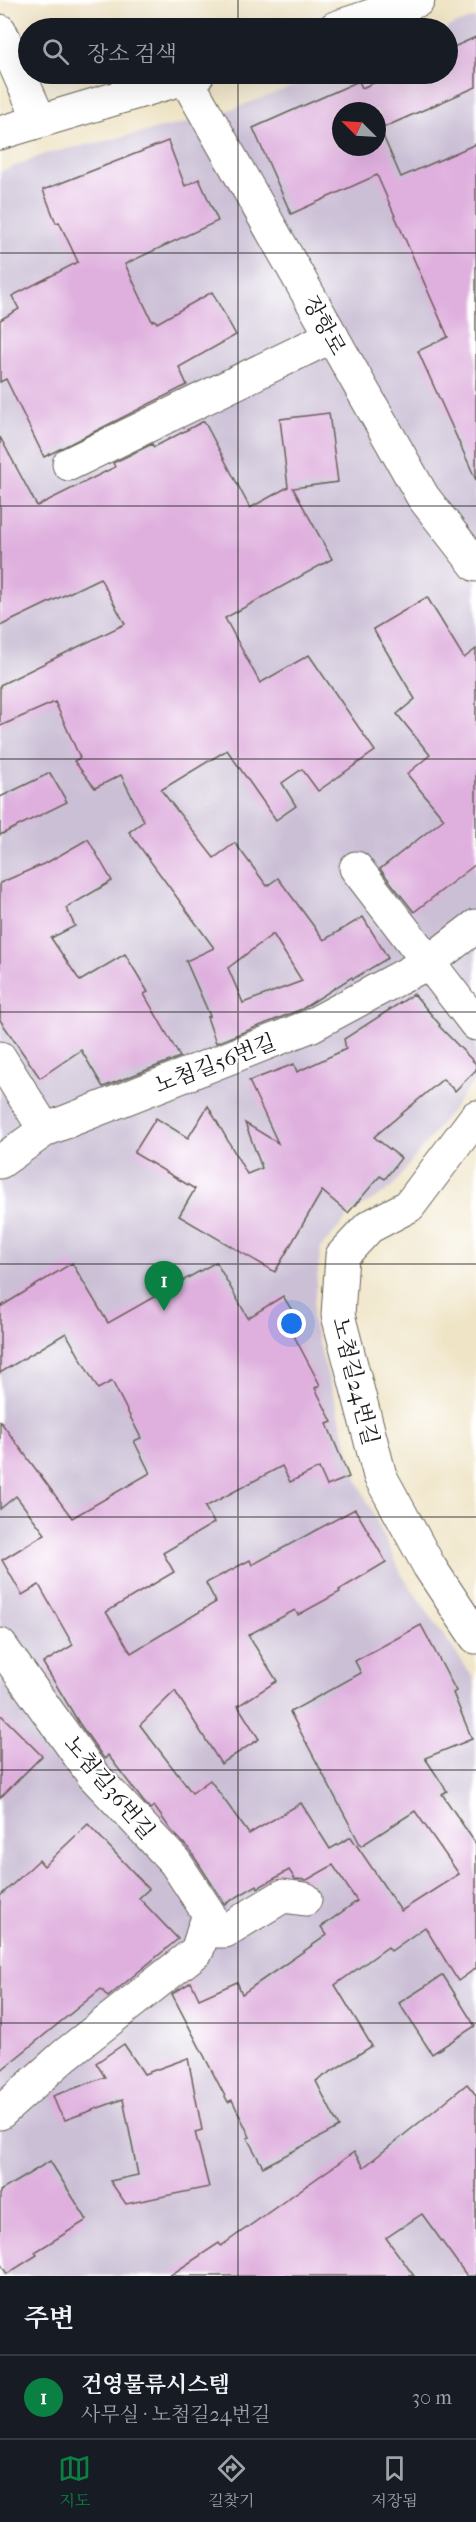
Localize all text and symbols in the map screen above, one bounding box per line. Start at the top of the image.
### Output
search box [18,18,458,84]
icon: search [39,35,72,68]
text: 장소 검색 [87,41,177,67]
north arrow [332,102,386,156]
street label: 장항로 [297,291,351,360]
street label: 노첨길56번길 [151,1029,280,1099]
pin: 1 [144,1262,184,1311]
your location [277,1309,306,1338]
street label: 노첨길24번길 [327,1315,383,1448]
street label: 노첨길36번길 [58,1731,160,1845]
text: 주변 [24,2303,74,2334]
text: 건영물류시스템 [81,2372,230,2398]
text: 1 [40,2386,47,2409]
text: 30 m [412,2386,452,2409]
text: 사무실 · 노첨길24번길 [81,2403,270,2426]
tab: 지도 [58,2452,91,2511]
tab: 길찾기 [208,2452,255,2511]
tab: 저장됨 [371,2452,418,2511]

